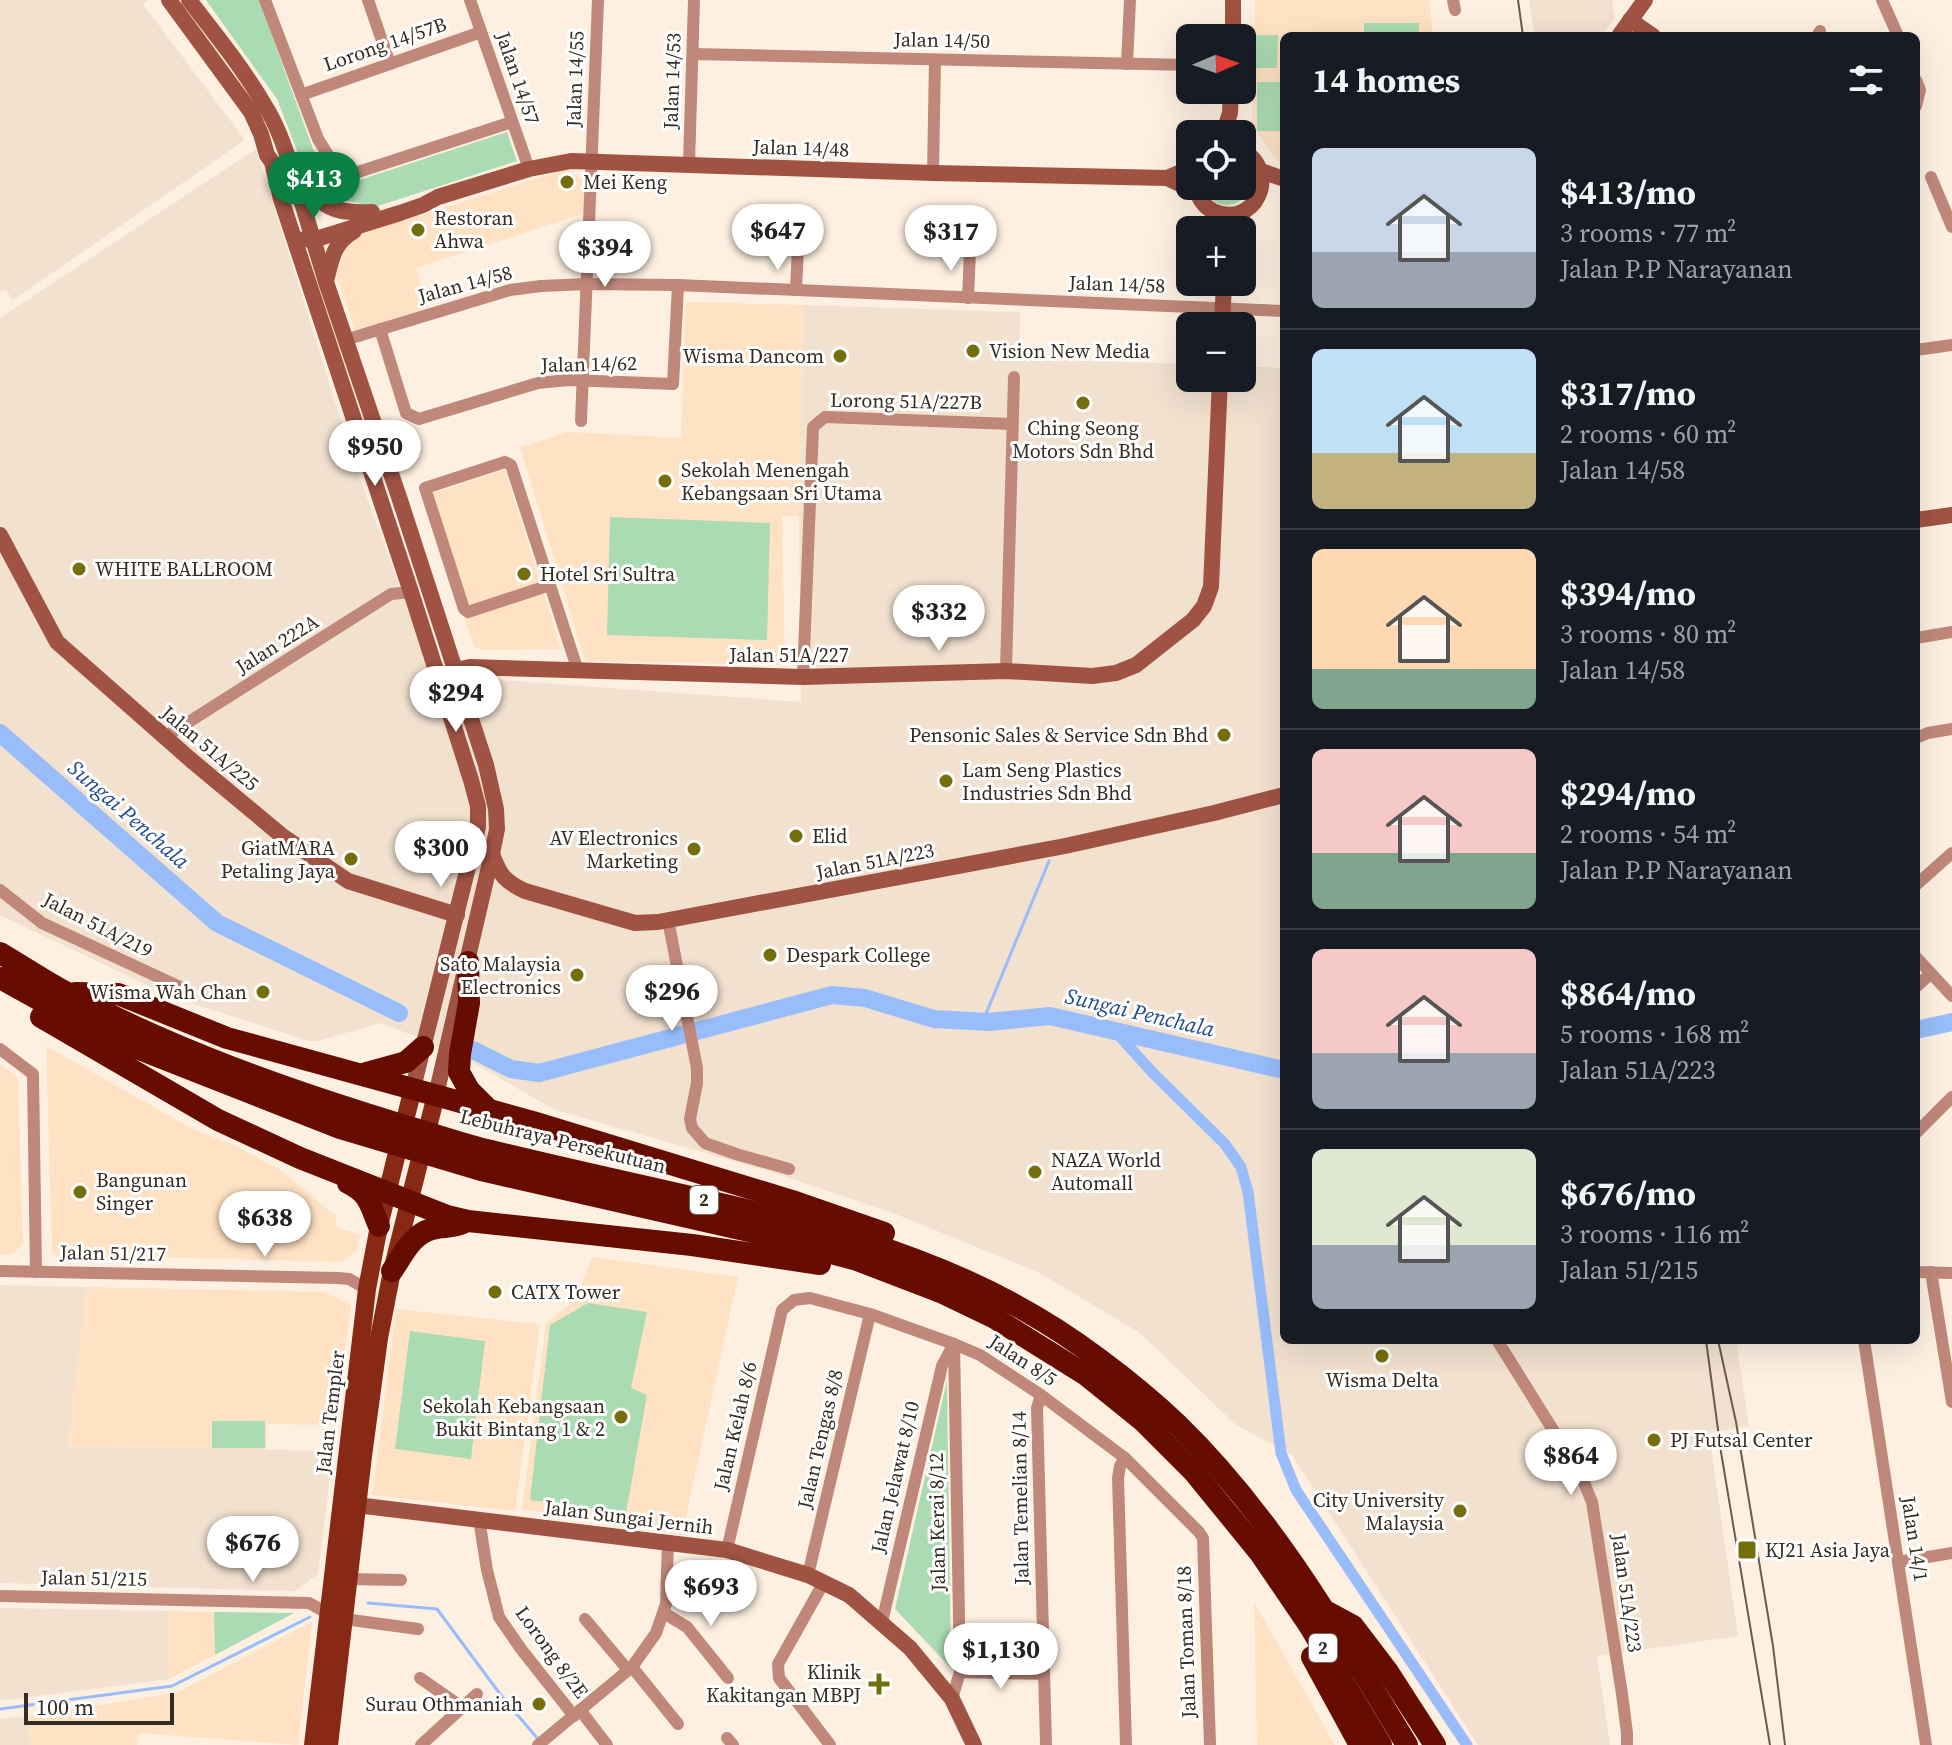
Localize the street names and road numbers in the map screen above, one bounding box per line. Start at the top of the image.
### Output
street label: Lorong 14/57B [320,10,450,78]
street label: Jalan 14/50 [893,25,990,55]
street label: Jalan 14/57 [489,27,547,128]
street label: Jalan 14/55 [559,30,591,129]
street label: Jalan 14/53 [656,32,688,131]
street label: Jalan 14/48 [751,132,850,164]
street label: Jalan 14/58 [414,258,515,310]
street label: Jalan 14/58 [1067,268,1166,300]
street label: Jalan 14/62 [540,349,637,379]
street label: Lorong 51A/227B [830,386,982,416]
street label: Jalan 222A [229,607,324,681]
street label: Jalan 51A/227 [728,641,849,669]
street label: Jalan 51A/225 [154,698,265,797]
street label: Jalan 51A/223 [813,836,936,886]
street label: Jalan 51A/219 [37,885,158,965]
street label: Lebuhraya Persekutuan [457,1102,669,1180]
road number: 2 [690,1186,718,1214]
street label: Jalan 51/217 [59,1238,166,1268]
street label: Jalan 8/5 [983,1327,1063,1393]
street label: Jalan Templer [308,1348,352,1476]
street label: Jalan Kelah 8/6 [706,1359,763,1494]
street label: Jalan Tengas 8/8 [790,1366,850,1513]
street label: Jalan Jelawat 8/10 [864,1398,926,1557]
street label: Jalan Temelian 8/14 [1004,1411,1036,1586]
street label: Jalan Kerai 8/12 [922,1452,952,1593]
street label: Jalan Sungai Jernih [542,1493,715,1541]
street label: Jalan 14/1 [1894,1493,1936,1584]
street label: Jalan 51A/223 [1605,1531,1649,1654]
street label: Jalan 51/215 [40,1563,147,1593]
street label: Jalan Toman 8/18 [1169,1565,1203,1720]
street label: Lorong 8/2E [509,1600,595,1704]
road number: 2 [1309,1634,1337,1662]

